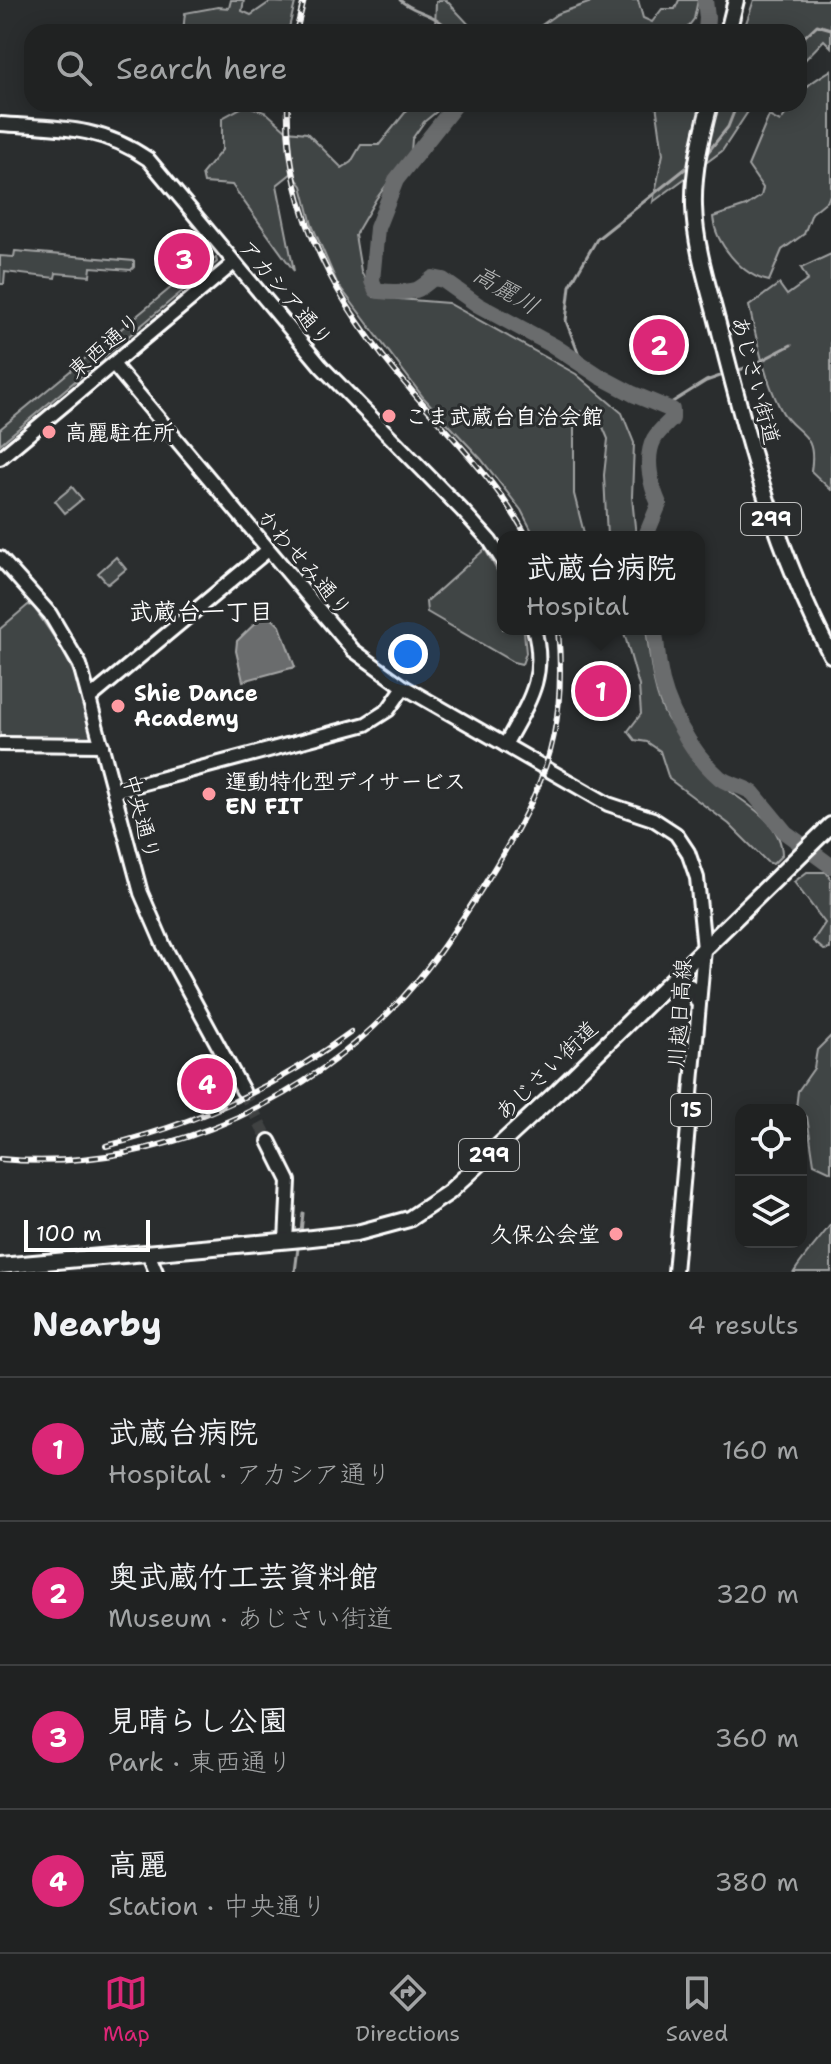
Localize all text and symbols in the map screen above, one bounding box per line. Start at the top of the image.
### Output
search box [24,24,807,112]
icon: search [52,46,96,90]
text: Search here [116,48,287,89]
pin: 3 [158,229,210,289]
street label: アカシア通り [232,233,339,353]
water label: 高麗川 [467,258,545,322]
street label: 東西通り [61,306,147,385]
street label: あじさい街道 [724,313,787,448]
pin: 2 [633,315,685,375]
place label: こま武蔵台自治会館 [405,402,603,431]
marker: こま武蔵台自治会館 [380,407,398,425]
place label: 高麗駐在所 [65,418,175,447]
marker: 高麗駐在所 [40,423,58,441]
street label: かわせみ通り [251,503,358,623]
road number: 299 [741,503,801,535]
popup [497,531,705,635]
text: 武蔵台病院 [526,547,676,588]
text: Hospital [526,588,629,623]
district label: 武蔵台一丁目 [129,596,273,628]
your location [388,634,428,674]
pin: 1 [575,661,627,721]
place label: Shie Dance Academy [134,679,258,733]
marker: Shie Dance Academy [109,697,127,715]
place label: 運動特化型デイサービス EN FIT [225,767,466,821]
street label: 中央通り [116,771,167,863]
marker: 運動特化型デイサービス EN FIT [200,785,218,803]
street label: 川越日高線 [661,957,698,1069]
street label: あじさい街道 [489,1014,604,1127]
pin: 4 [181,1054,233,1114]
road number: 15 [671,1094,711,1126]
map controls [735,1104,807,1248]
button: locate [735,1104,807,1176]
road number: 299 [459,1139,519,1171]
button: layers [735,1176,807,1248]
scale bar [24,1216,150,1252]
text: 100 m [36,1219,102,1248]
place label: 久保公会堂 [490,1220,600,1249]
marker: 久保公会堂 [607,1225,625,1243]
text: Nearby [32,1301,162,1347]
text: 4 results [687,1307,799,1342]
text: 武蔵台病院 [108,1412,258,1453]
text: 1 [52,1432,64,1467]
text: 160 m [722,1432,799,1467]
text: Hospital · アカシア通り [108,1456,392,1491]
text: 奥武蔵竹工芸資料館 [108,1556,378,1597]
text: 2 [49,1576,67,1611]
text: 320 m [716,1576,799,1611]
text: Museum · あじさい街道 [108,1600,393,1635]
text: 見晴らし公園 [108,1700,288,1741]
text: 3 [49,1720,67,1755]
text: 360 m [714,1720,799,1755]
text: Park · 東西通り [108,1744,293,1779]
text: 高麗 [108,1844,168,1885]
text: 4 [49,1864,67,1899]
text: 380 m [714,1864,799,1899]
text: Station · 中央通り [108,1888,327,1923]
tab: Map [103,1971,150,2048]
tab: Directions [355,1971,460,2048]
tab: Saved [666,1971,728,2048]

